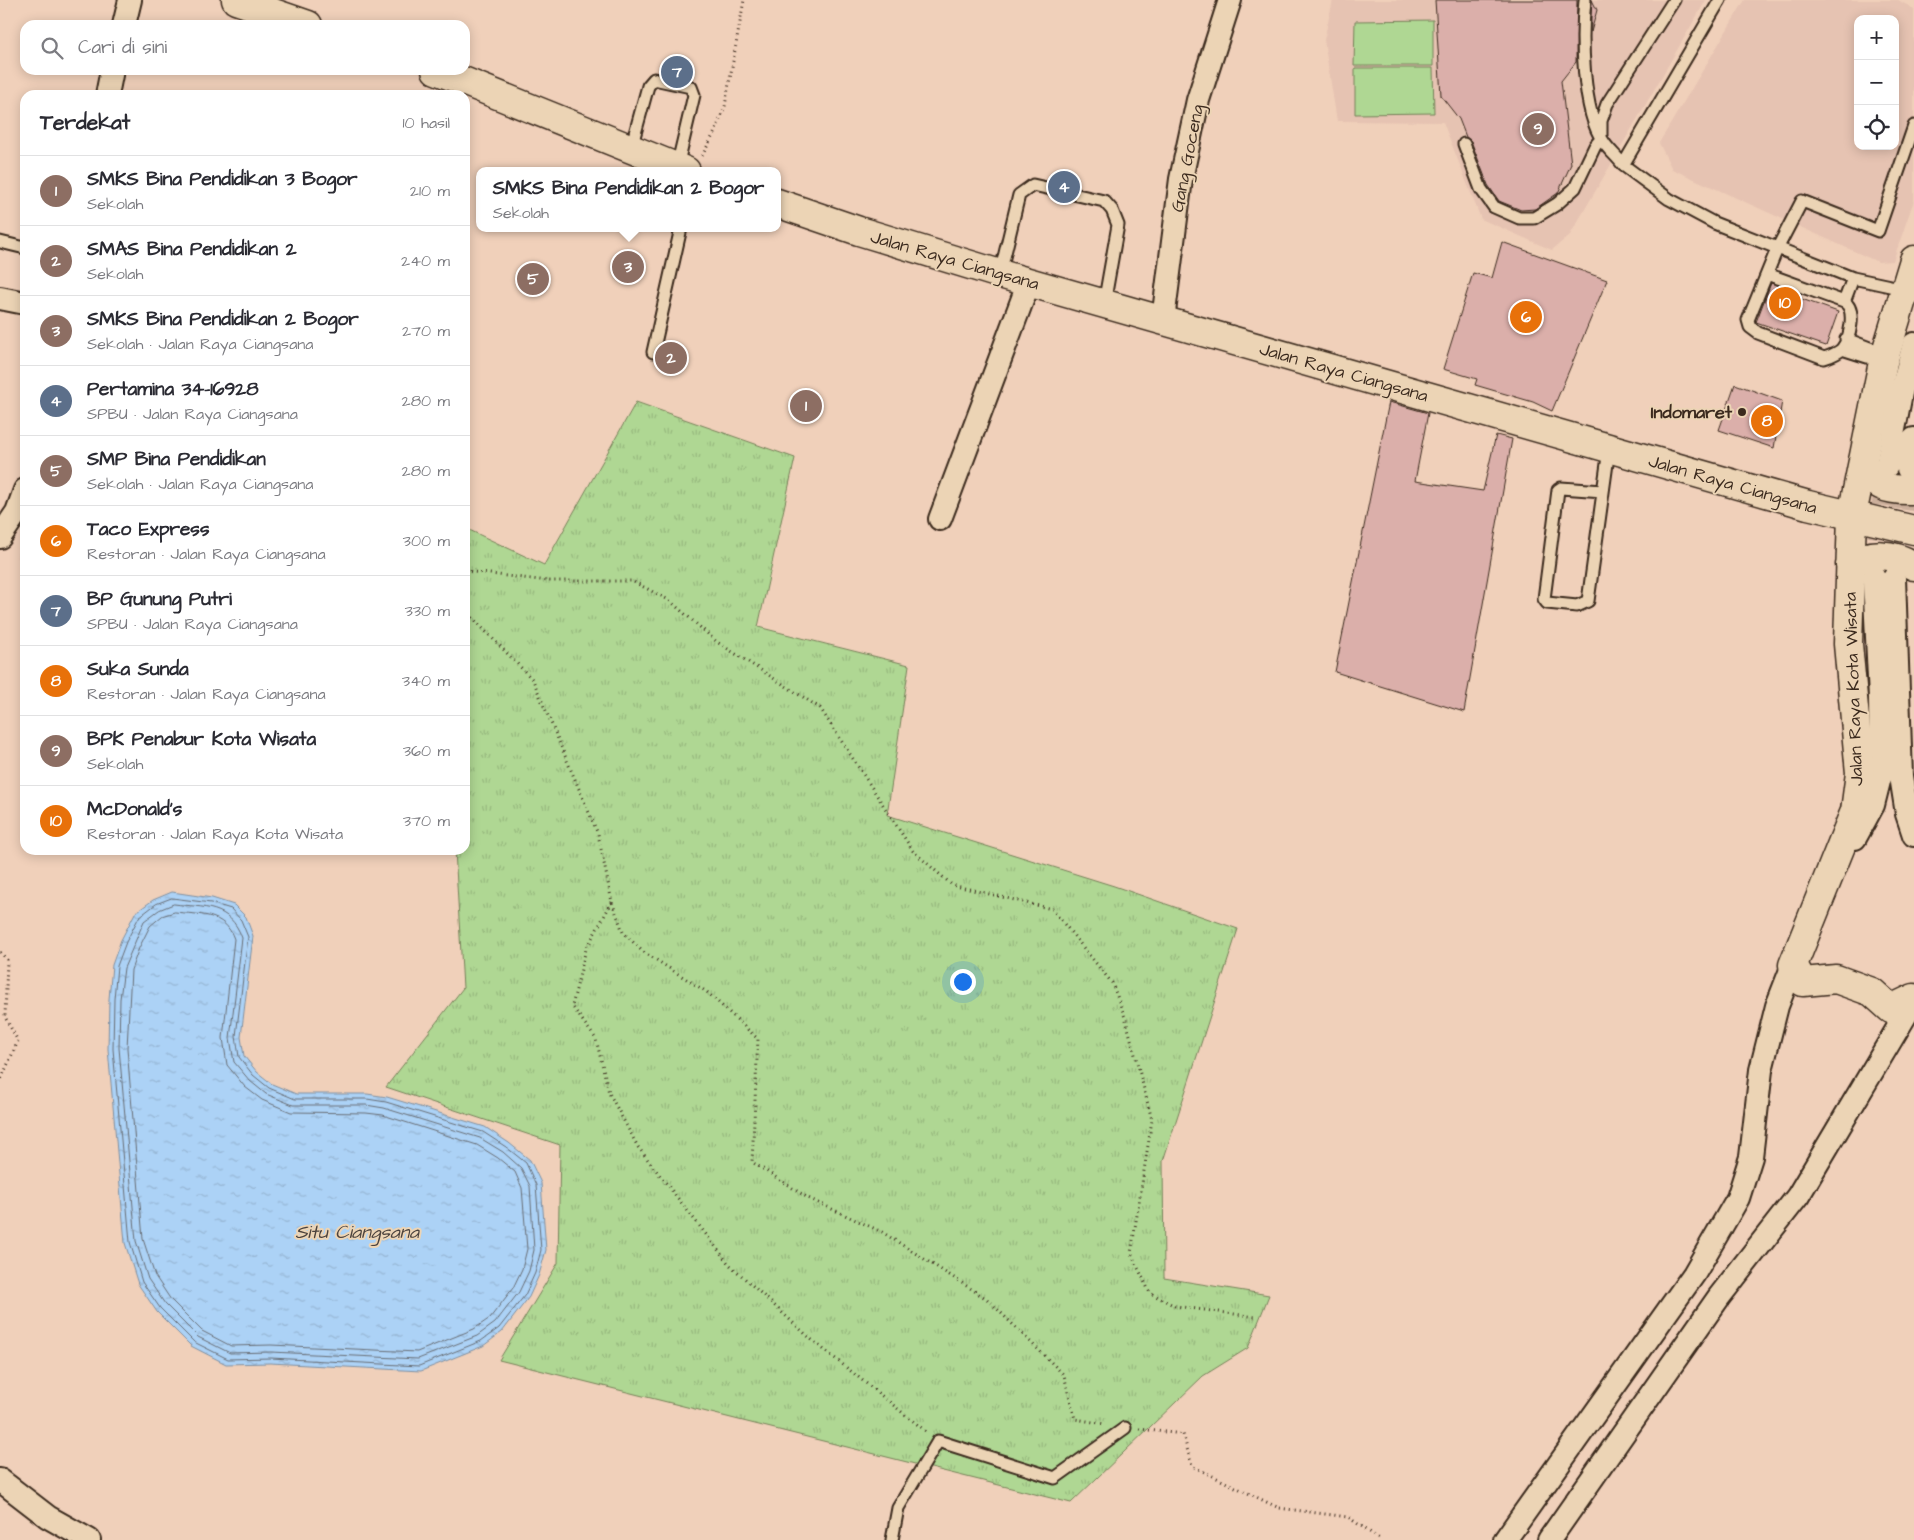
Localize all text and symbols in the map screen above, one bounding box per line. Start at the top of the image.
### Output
map controls [1854,15,1899,150]
button: + [1854,15,1899,60]
search box [20,20,470,75]
icon: search [38,34,66,62]
text: Cari di sini [78,34,167,61]
pin: 7 [661,53,693,91]
button: − [1854,60,1899,105]
street label: Gang Goceng [1165,102,1211,214]
button: locate [1854,105,1899,150]
text: Terdekat [40,108,130,137]
pin: 9 [1522,110,1554,148]
text: 10 hasil [402,112,450,134]
text: SMKS Bina Pendidikan 3 Bogor [87,166,357,193]
popup [476,167,781,232]
pin: 4 [1048,168,1080,206]
text: SMKS Bina Pendidikan 2 Bogor [493,175,764,202]
text: 1 [55,180,57,202]
text: 210 m [410,180,450,202]
text: Sekolah [87,193,143,215]
text: Sekolah [493,202,549,224]
street label: Jalan Raya Ciangsana [867,224,1042,297]
text: SMAS Bina Pendidikan 2 [87,236,297,263]
pin: 3 [612,248,644,286]
text: 2 [51,250,61,272]
text: 240 m [401,250,450,272]
pin: 5 [517,260,549,298]
text: Sekolah [87,263,143,285]
pin: 10 [1769,284,1801,322]
pin: 6 [1510,298,1542,336]
text: SMKS Bina Pendidikan 2 Bogor [87,306,359,333]
text: 3 [52,320,60,342]
text: 270 m [402,320,450,342]
text: Sekolah · Jalan Raya Ciangsana [87,333,313,355]
street label: Jalan Raya Ciangsana [1256,336,1431,409]
pin: 2 [655,339,687,377]
text: Pertamina 34-16928 [87,376,259,403]
pin: 1 [790,387,822,425]
text: 4 [51,390,61,412]
text: 280 m [402,390,450,412]
place label: Indomaret [1651,400,1733,425]
pin: 8 [1751,402,1783,440]
text: SPBU · Jalan Raya Ciangsana [87,403,298,425]
marker: Indomaret [1736,406,1748,418]
text: SMP Bina Pendidikan [87,446,266,473]
street label: Jalan Raya Ciangsana [1645,448,1820,521]
text: 5 [50,460,62,482]
text: 280 m [402,460,450,482]
text: Sekolah · Jalan Raya Ciangsana [87,473,313,495]
text: Taco Express [87,516,209,543]
text: 6 [51,530,61,552]
text: 300 m [403,530,450,552]
text: Restoran · Jalan Raya Ciangsana [87,543,326,565]
text: BP Gunung Putri [87,586,232,613]
street label: Jalan Raya Kota Wisata [1838,592,1870,786]
text: 7 [51,600,61,622]
text: 330 m [405,600,450,622]
text: SPBU · Jalan Raya Ciangsana [87,613,298,635]
text: Suka Sunda [87,656,189,683]
text: 8 [51,670,61,692]
text: 340 m [402,670,450,692]
text: Restoran · Jalan Raya Ciangsana [87,683,326,705]
text: BPK Penabur Kota Wisata [87,726,316,753]
text: 9 [51,740,61,762]
text: 360 m [403,740,450,762]
text: Sekolah [87,753,143,775]
text: McDonald's [87,796,182,823]
text: 10 [50,810,62,832]
text: 370 m [403,810,450,832]
text: Restoran · Jalan Raya Kota Wisata [87,823,343,845]
your location [950,969,976,995]
water label: Situ Ciangsana [295,1219,420,1246]

